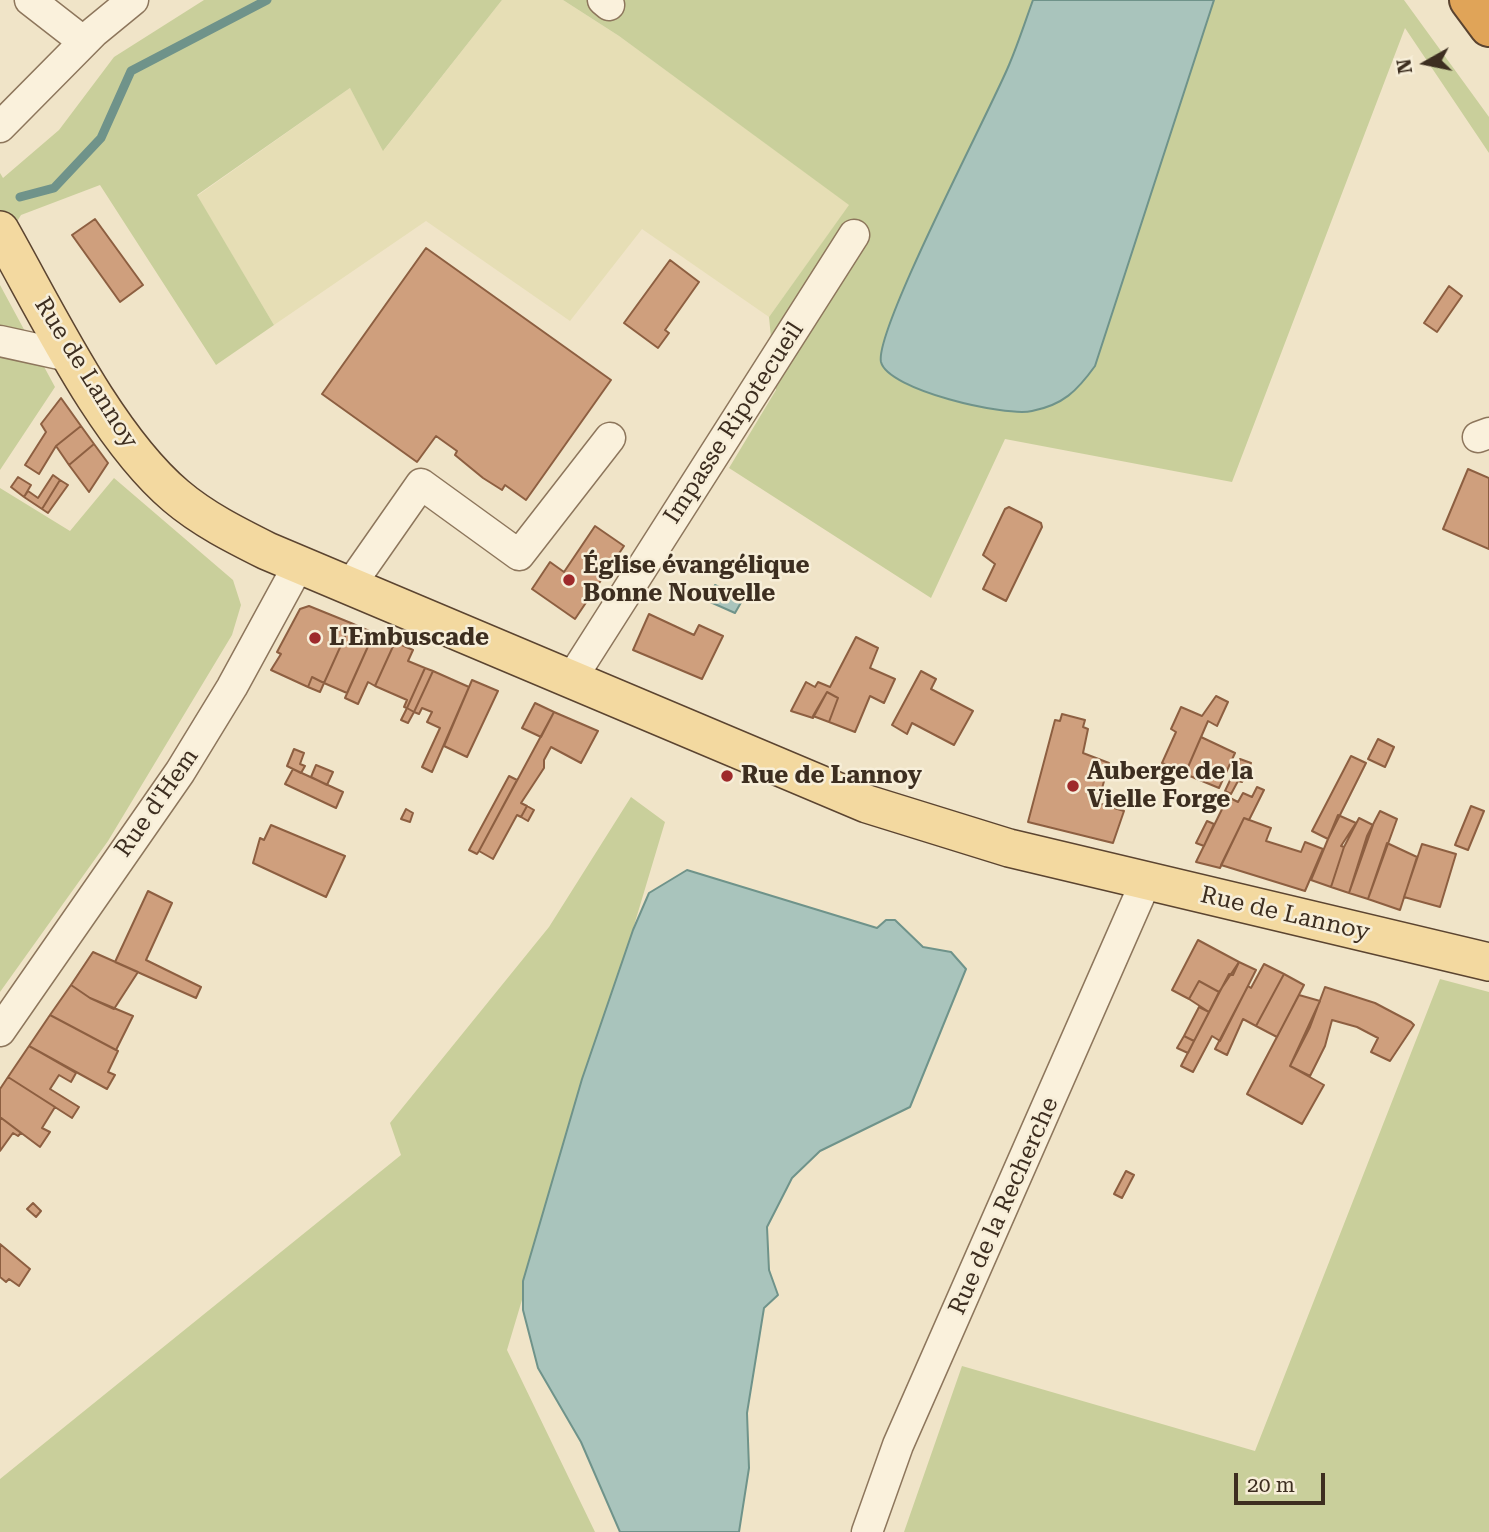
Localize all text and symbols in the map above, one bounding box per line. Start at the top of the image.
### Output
north arrow [1391,28,1461,98]
text: N [1392,57,1417,75]
street label: Rue de Lannoy [28,292,144,454]
street label: Impasse Ripotecueil [658,317,810,529]
place label: Église évangélique Bonne Nouvelle [583,552,810,608]
marker: Église évangélique Bonne Nouvelle [561,572,577,588]
place label: L'Embuscade [329,624,489,652]
marker: L'Embuscade [307,630,323,646]
street label: Rue d'Hem [109,743,205,863]
place label: Auberge de la Vielle Forge [1087,758,1253,814]
place label: Rue de Lannoy [741,762,922,790]
marker: Rue de Lannoy [719,768,735,784]
marker: Auberge de la Vielle Forge [1065,778,1081,794]
street label: Rue de Lannoy [1198,881,1372,947]
street label: Rue de la Recherche [943,1093,1065,1319]
scale bar [1237,1458,1328,1502]
text: 20 m [1247,1473,1295,1497]

